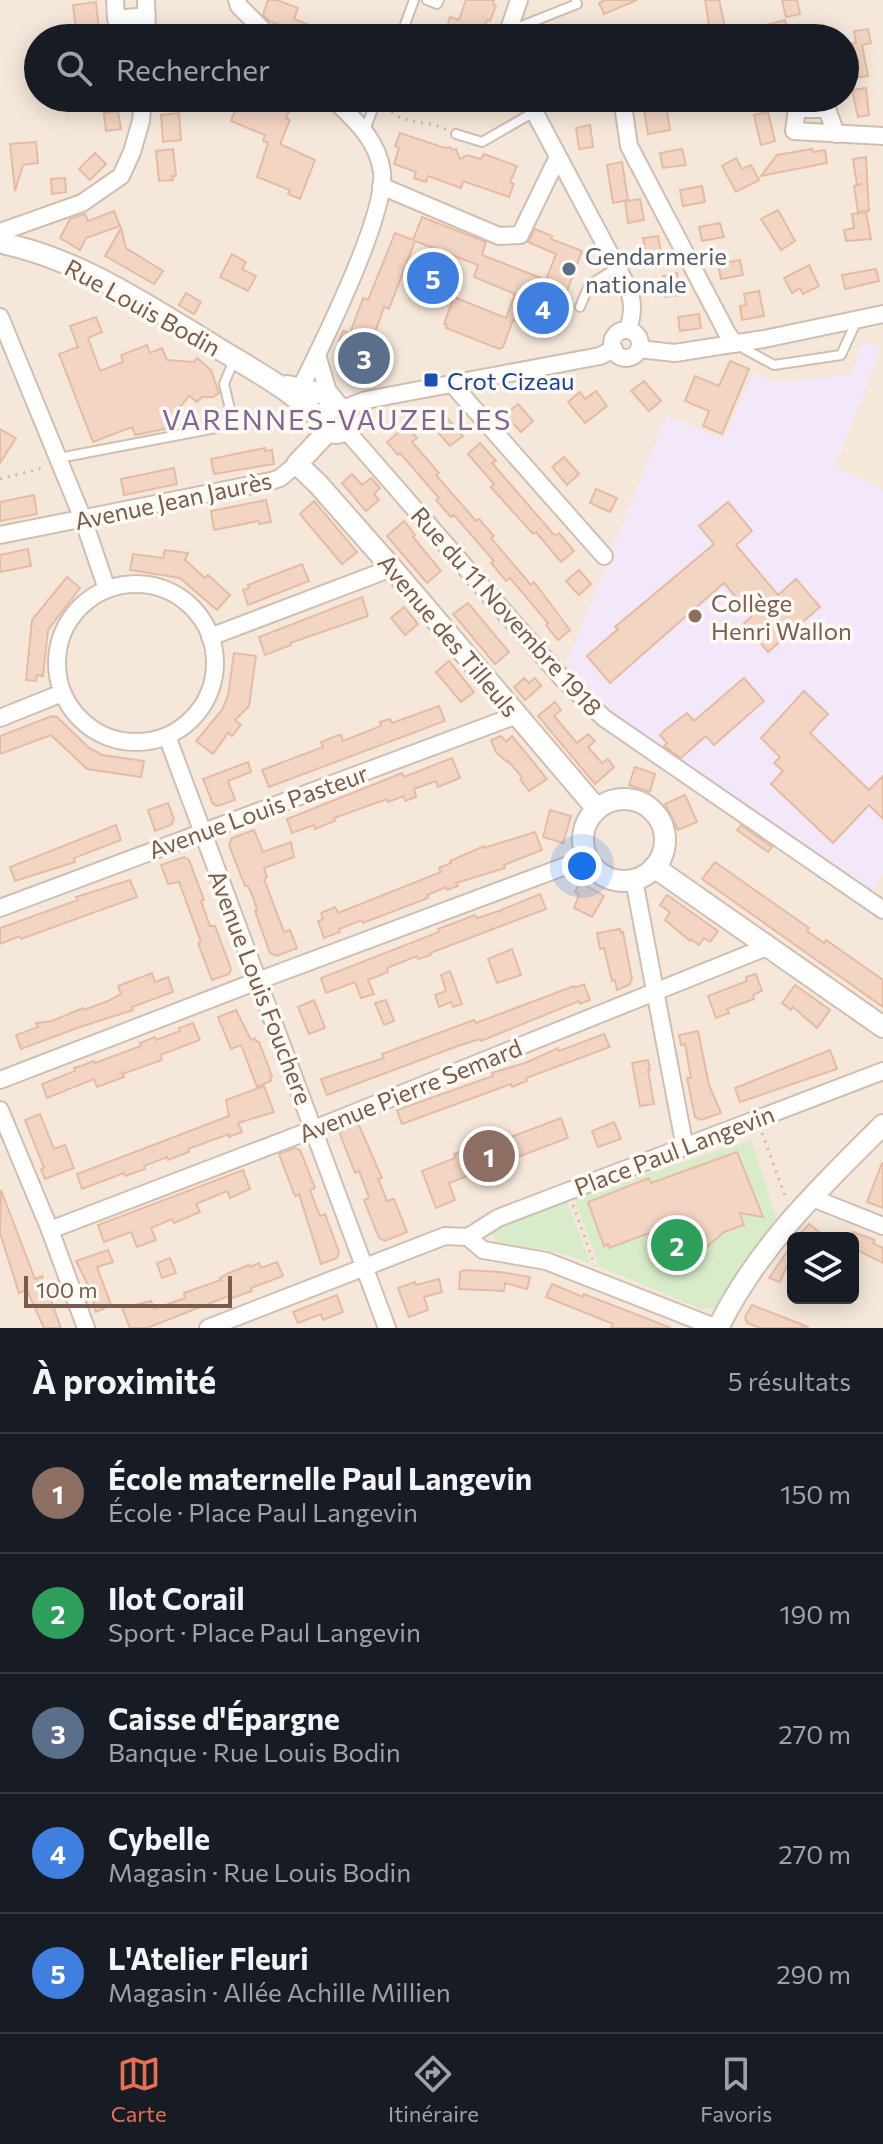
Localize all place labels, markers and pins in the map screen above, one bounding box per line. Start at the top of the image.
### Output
place label: Gendarmerie nationale [585,241,727,298]
pin: 5 [407,248,459,308]
marker: Gendarmerie nationale [560,260,578,278]
pin: 4 [517,278,569,338]
pin: 3 [338,328,390,388]
place label: Crot Cizeau [447,366,574,395]
marker: Crot Cizeau [422,371,440,389]
place label: Collège Henri Wallon [711,588,852,645]
marker: Collège Henri Wallon [686,607,704,625]
pin: 1 [463,1126,515,1186]
pin: 2 [651,1215,703,1275]

